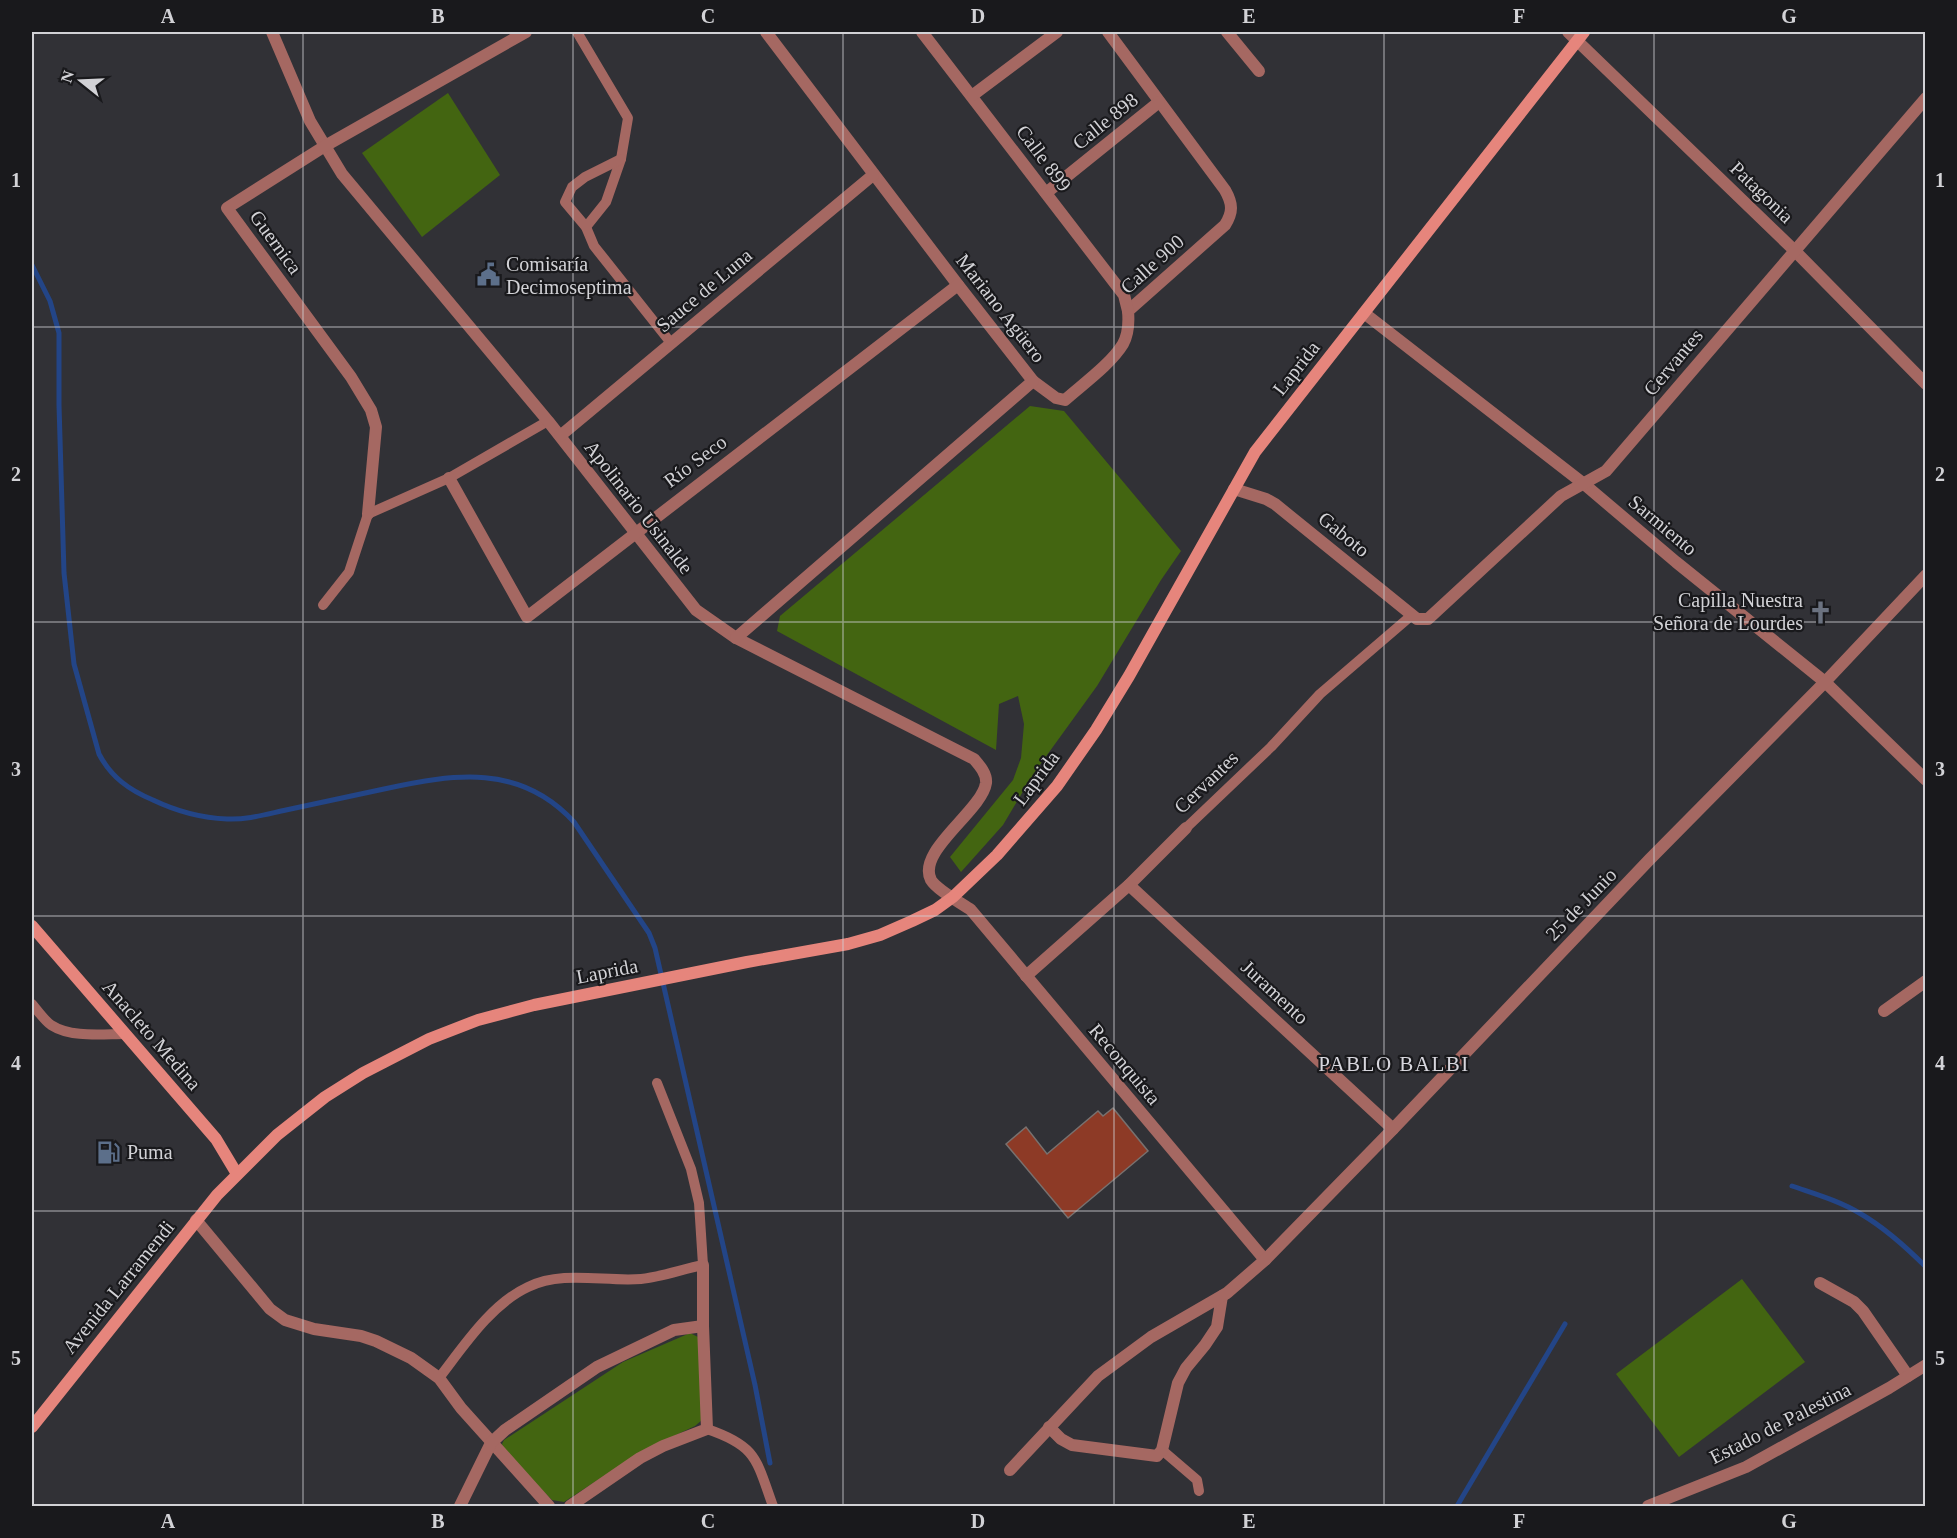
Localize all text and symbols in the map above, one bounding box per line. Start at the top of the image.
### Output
text: A [161,5,176,27]
text: B [431,5,445,27]
text: C [701,5,715,27]
text: D [971,5,985,27]
text: E [1242,5,1256,27]
text: F [1513,5,1525,27]
text: G [1781,5,1797,27]
north arrow [51,51,111,111]
text: N [57,68,77,85]
street label: Calle 898 [1068,88,1142,154]
street label: Calle 899 [1012,121,1076,195]
street label: Patagonia [1725,157,1798,228]
text: 1 [11,169,21,191]
text: 1 [1935,169,1945,191]
street label: Guernica [246,206,307,278]
street label: Calle 900 [1116,230,1188,298]
street label: Sauce de Luna [652,244,756,336]
street label: Mariano Agüero [951,249,1050,367]
place label: Comisaría Decimoseptima [506,253,632,299]
public building icon: Comisaría Decimoseptima [475,262,501,288]
street label: Cervantes [1639,324,1707,400]
street label: Laprida [1268,337,1325,400]
street label: Río Seco [659,430,731,492]
street label: Apolinario Usinalde [579,436,698,579]
text: 2 [11,463,21,485]
text: 2 [1935,463,1945,485]
street label: Sarmiento [1624,490,1702,560]
street label: Gaboto [1314,507,1374,561]
place label: Capilla Nuestra Señora de Lourdes [1653,589,1803,634]
church icon: Capilla Nuestra Señora de Lourdes [1808,599,1834,625]
street label: Laprida [1009,746,1064,810]
street label: Cervantes [1170,746,1243,818]
text: 3 [11,758,21,780]
text: 3 [1935,758,1945,780]
street label: 25 de Junio [1541,863,1621,945]
street label: Laprida [574,954,640,989]
street label: Juramento [1237,956,1313,1028]
street label: Anacleto Medina [98,976,206,1094]
street label: Reconquista [1084,1019,1165,1110]
text: 4 [11,1052,21,1074]
district label: PABLO BALBI [1318,1052,1470,1076]
text: 4 [1935,1052,1945,1074]
fuel station icon: Puma [96,1139,122,1165]
place label: Puma [127,1141,173,1163]
street label: Avenida Larramendi [58,1216,179,1358]
text: 5 [11,1347,21,1369]
text: 5 [1935,1347,1945,1369]
street label: Estado de Palestina [1706,1378,1854,1468]
text: A [161,1510,176,1532]
text: B [431,1510,445,1532]
text: C [701,1510,715,1532]
text: D [971,1510,985,1532]
text: E [1242,1510,1256,1532]
text: F [1513,1510,1525,1532]
text: G [1781,1510,1797,1532]

